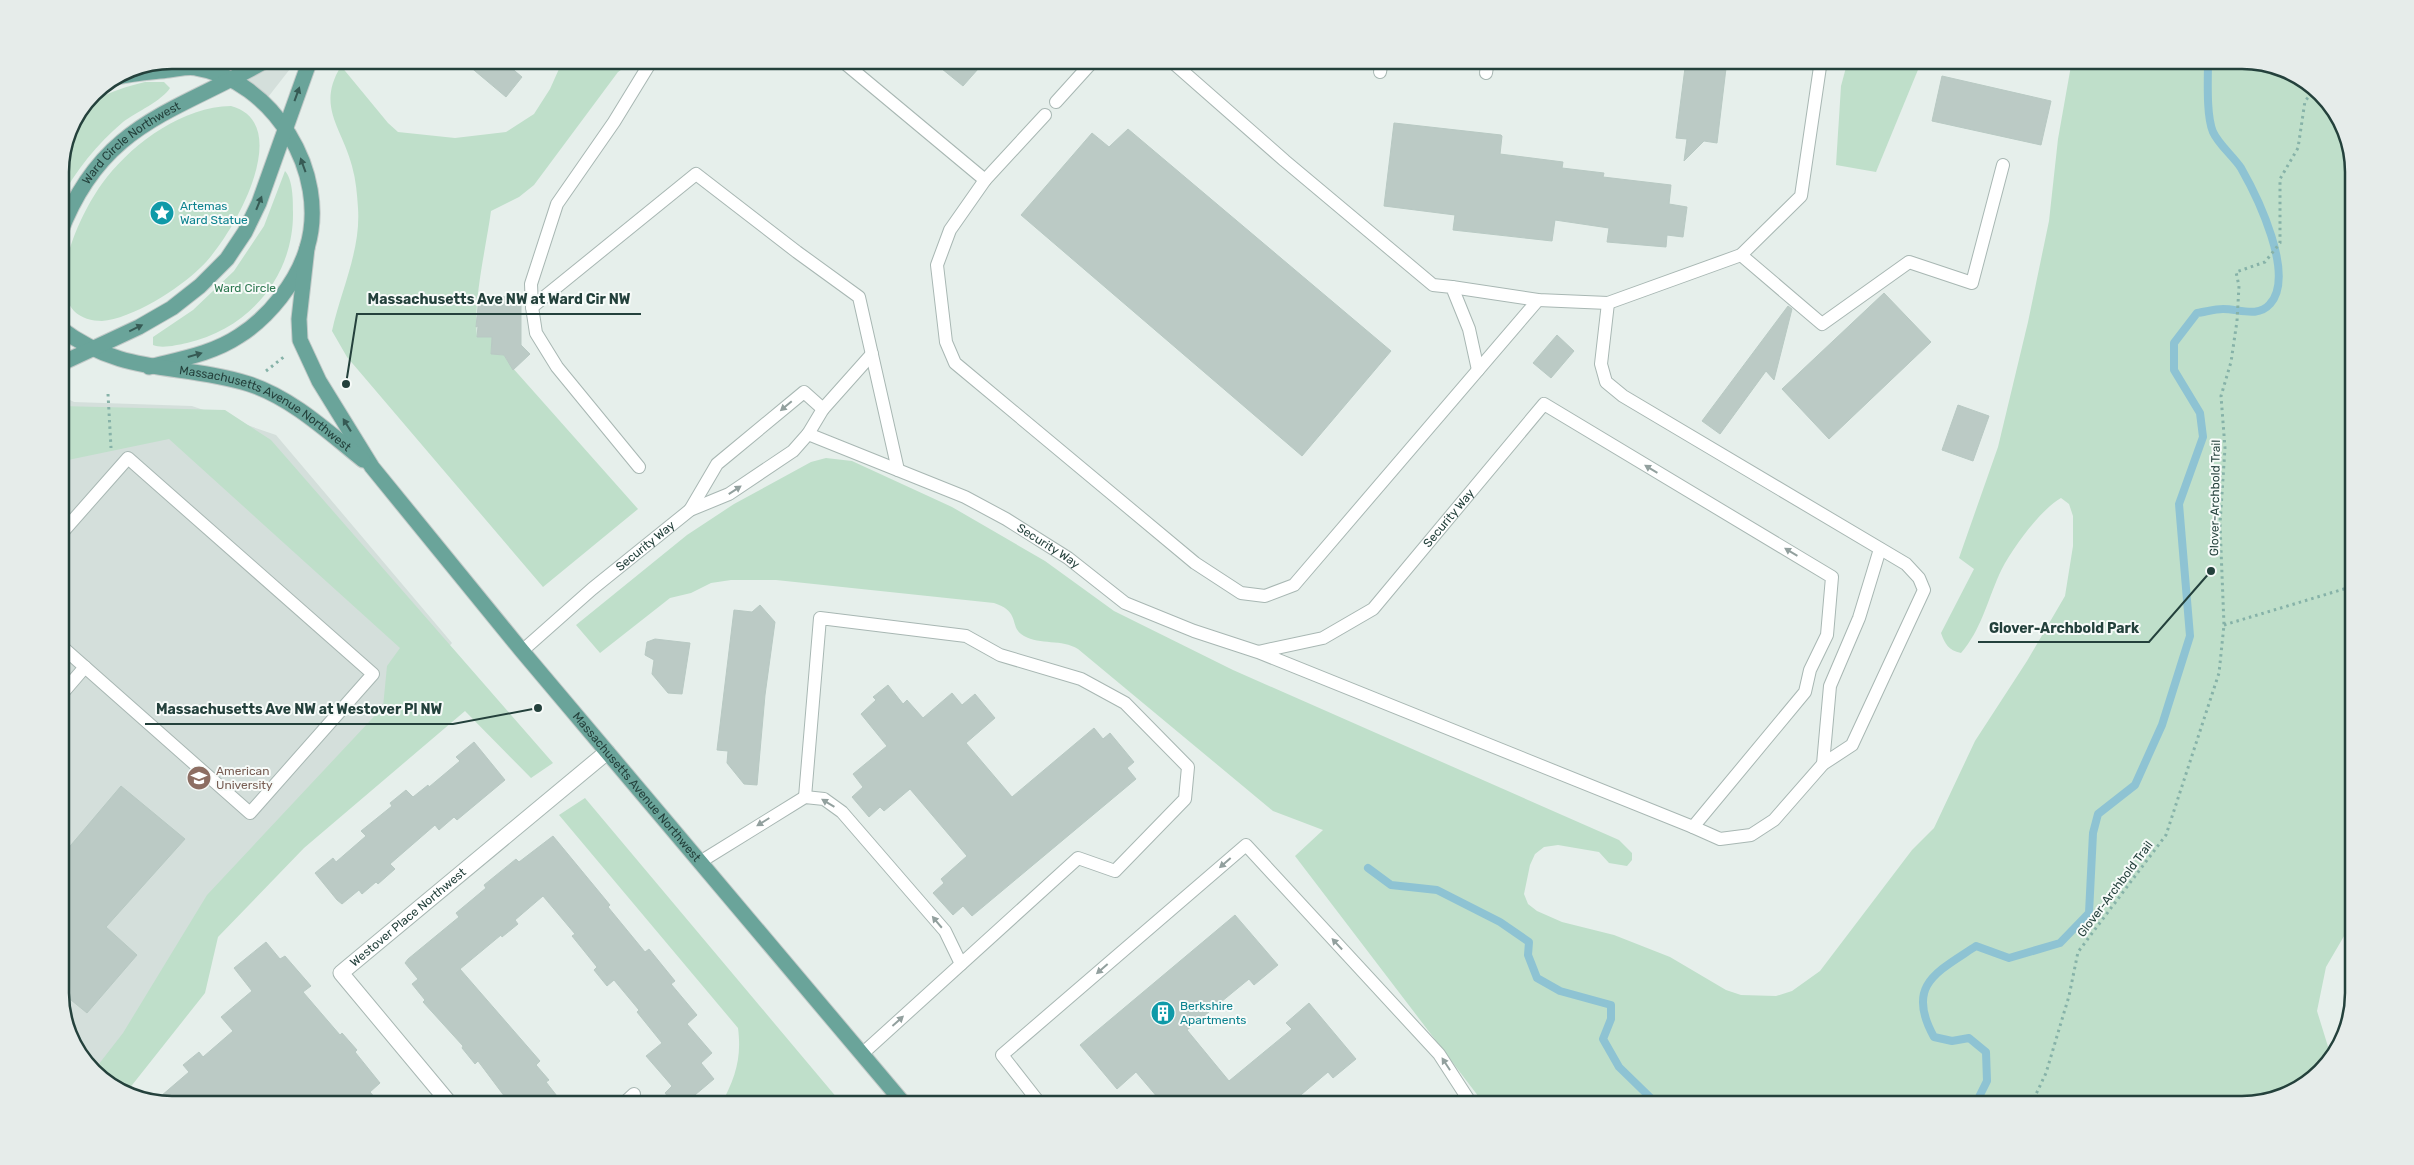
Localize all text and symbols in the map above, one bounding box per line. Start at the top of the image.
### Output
one-way arrow [293,86,301,101]
street label: Ward Circle Northwest [79,99,183,187]
one-way arrow [299,157,307,172]
one-way arrow [255,195,263,210]
place label: Artemas Ward Statue [180,199,248,227]
place icon: Artemas Ward Statue [149,200,175,226]
park label: Ward Circle [214,281,276,295]
callout: Massachusetts Ave NW at Ward Cir NW [357,285,641,314]
text: Massachusetts Ave NW at Ward Cir NW [368,291,631,308]
one-way arrow [129,324,143,332]
one-way arrow [187,351,203,359]
street label: Massachusetts Avenue Northwest [178,363,354,454]
one-way arrow [780,401,793,412]
one-way arrow [342,419,351,432]
street label: Glover-Archbold Trail [2207,440,2223,556]
one-way arrow [1645,464,1658,473]
one-way arrow [728,485,742,495]
street label: Security Way [1420,486,1477,550]
street label: Security Way [613,518,678,574]
street label: Security Way [1014,521,1083,572]
one-way arrow [1784,548,1797,557]
callout: Glover-Archbold Park [1978,613,2149,642]
text: Glover-Archbold Park [1989,620,2140,637]
callout: Massachusetts Ave NW at Westover Pl NW [145,695,453,724]
text: Massachusetts Ave NW at Westover Pl NW [156,701,442,718]
street label: Massachusetts Avenue Northwest [570,709,704,865]
place label: American University [216,764,273,792]
school or university icon: American University [186,765,212,791]
one-way arrow [821,798,835,807]
one-way arrow [757,818,770,827]
street label: Glover-Archbold Trail [2074,838,2156,940]
one-way arrow [1219,857,1231,869]
street label: Westover Place Northwest [347,865,469,969]
one-way arrow [932,916,943,929]
one-way arrow [1331,938,1343,950]
one-way arrow [1096,963,1108,975]
place label: Berkshire Apartments [1180,999,1246,1027]
building icon: Berkshire Apartments [1150,1000,1176,1026]
one-way arrow [891,1015,903,1027]
one-way arrow [1441,1058,1450,1071]

